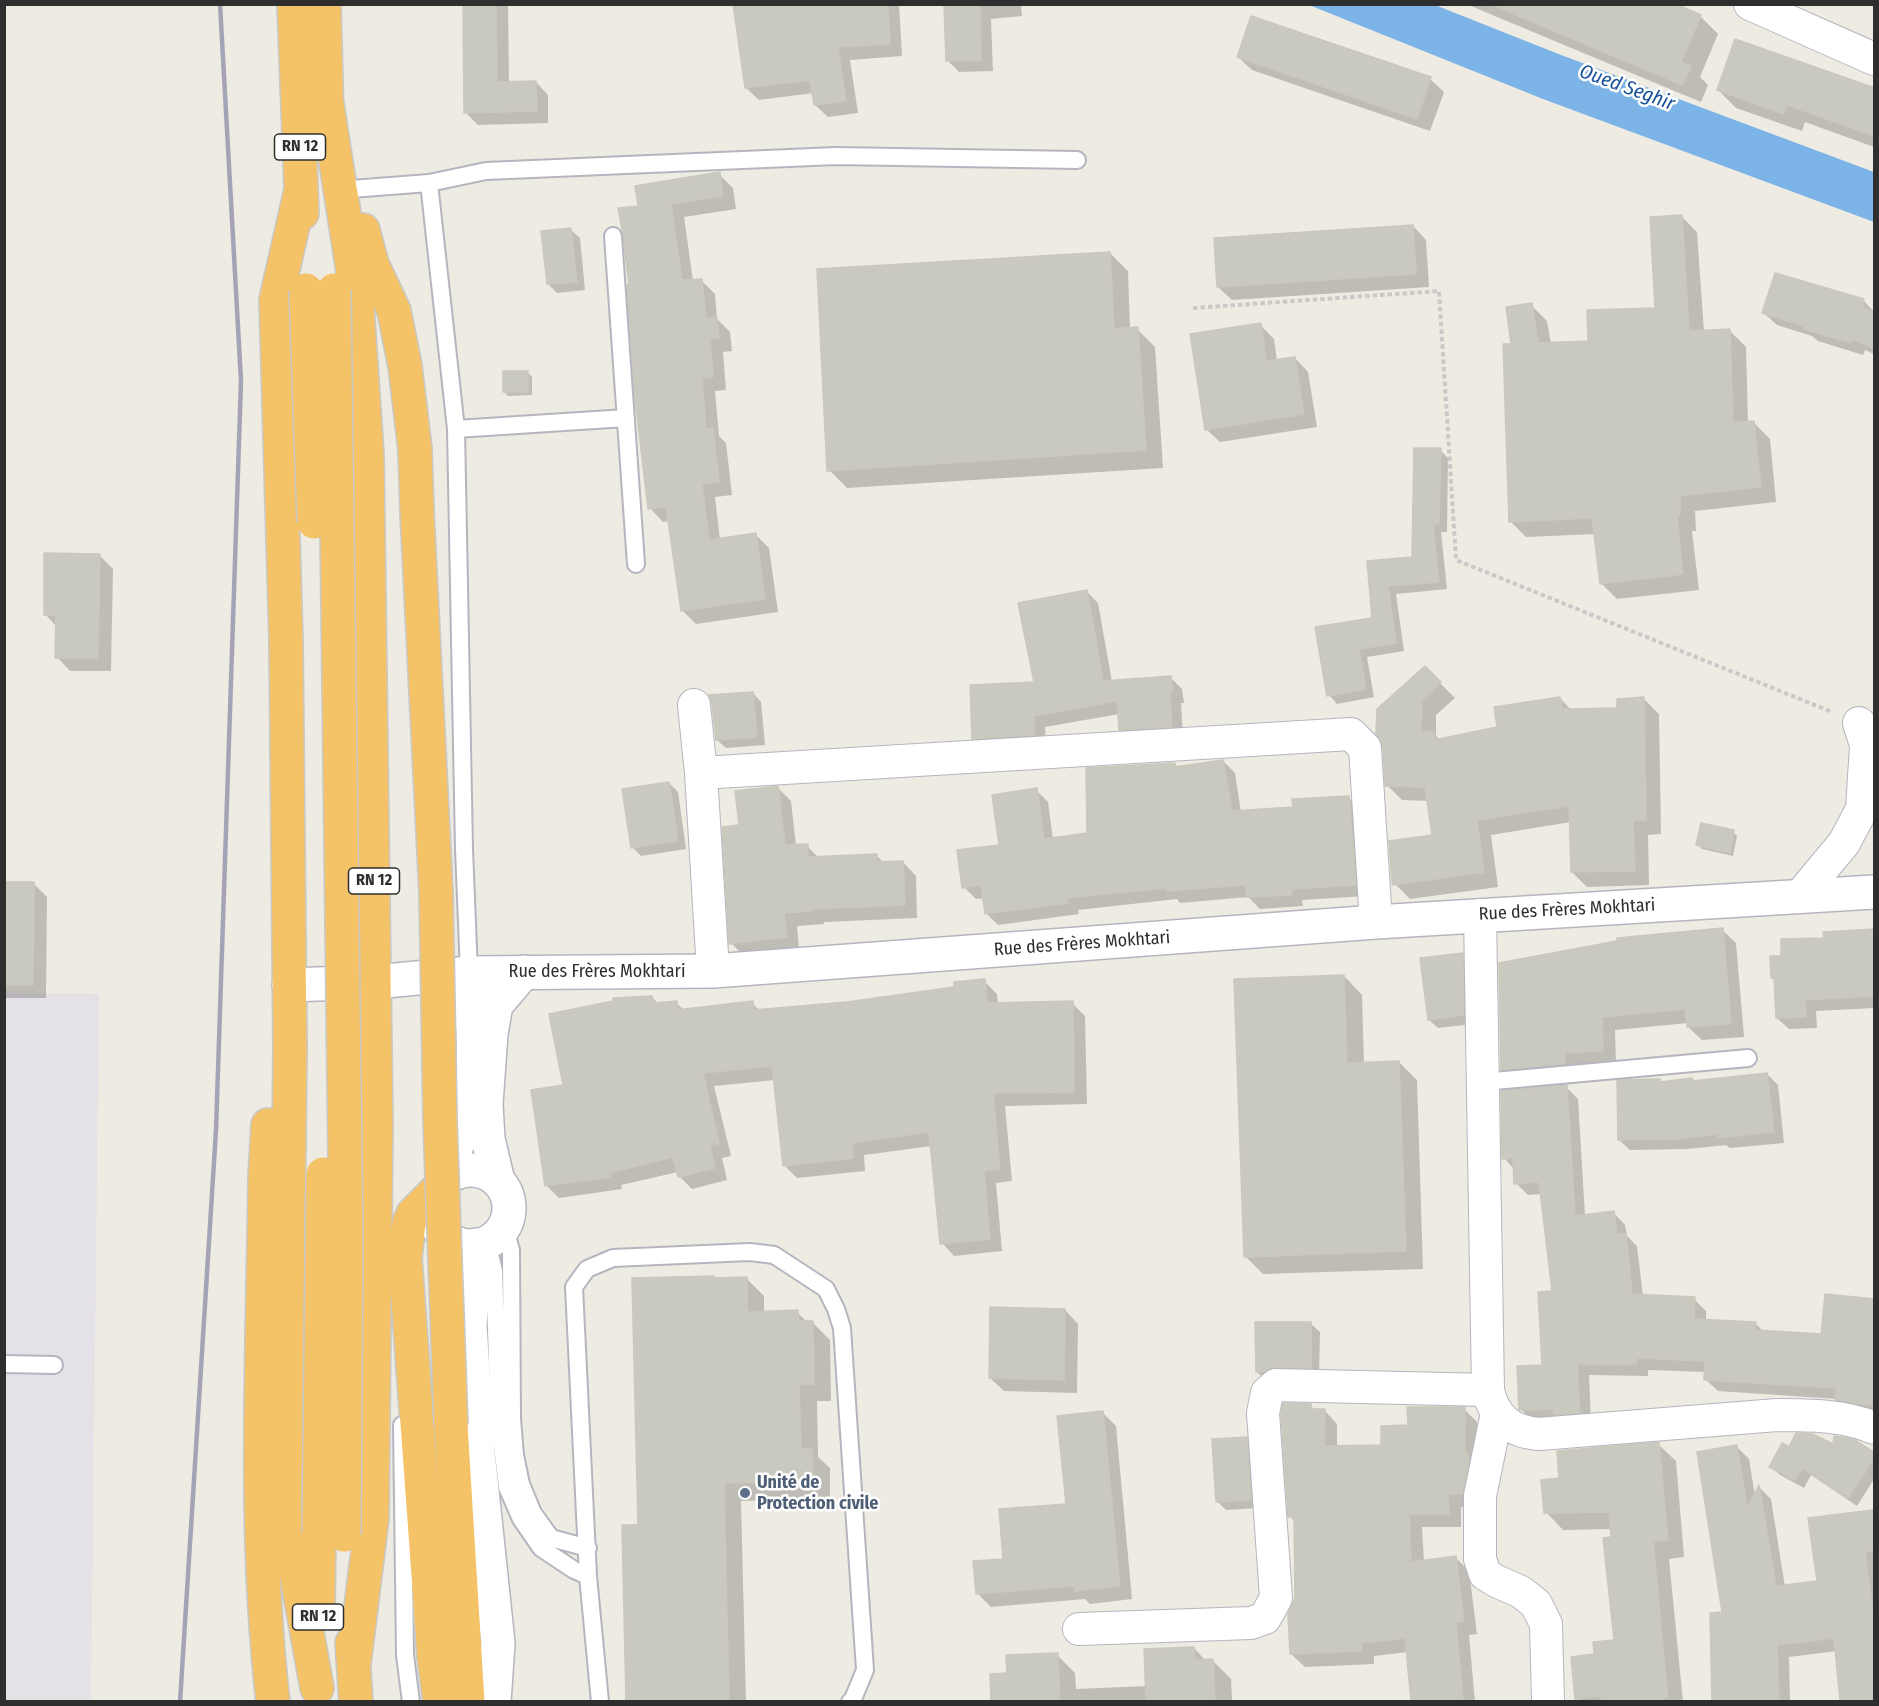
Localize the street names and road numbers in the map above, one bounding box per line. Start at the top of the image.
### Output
road number: RN 12 [274,134,326,160]
road number: RN 12 [348,868,400,894]
street label: Rue des Frères Mokhtari [1478,895,1656,925]
street label: Rue des Frères Mokhtari [993,927,1171,961]
street label: Rue des Frères Mokhtari [509,961,685,983]
road number: RN 12 [292,1604,344,1630]

